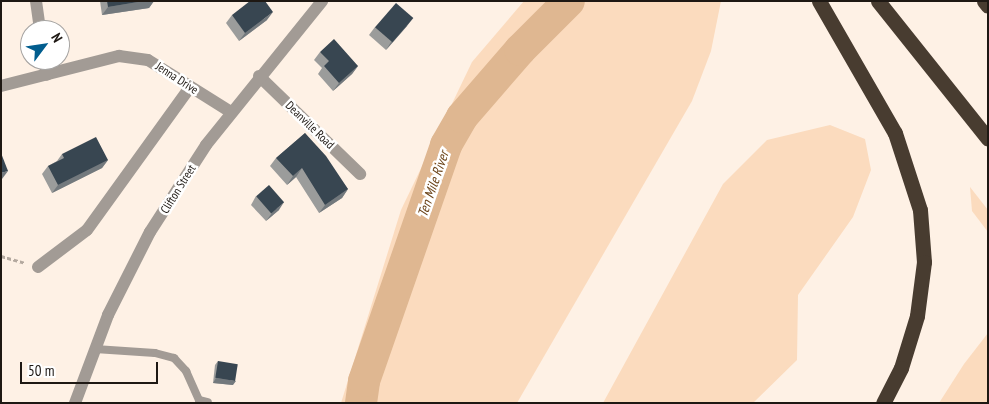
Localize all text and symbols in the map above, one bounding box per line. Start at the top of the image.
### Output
north arrow [20,20,70,70]
text: N [47,30,67,46]
street label: Jenna Drive [153,59,201,97]
street label: Deanville Road [283,98,337,152]
water label: Ten Mile River [414,149,452,219]
street label: Clifton Street [157,162,199,216]
scale bar [22,352,160,384]
text: 50 m [28,361,54,380]

